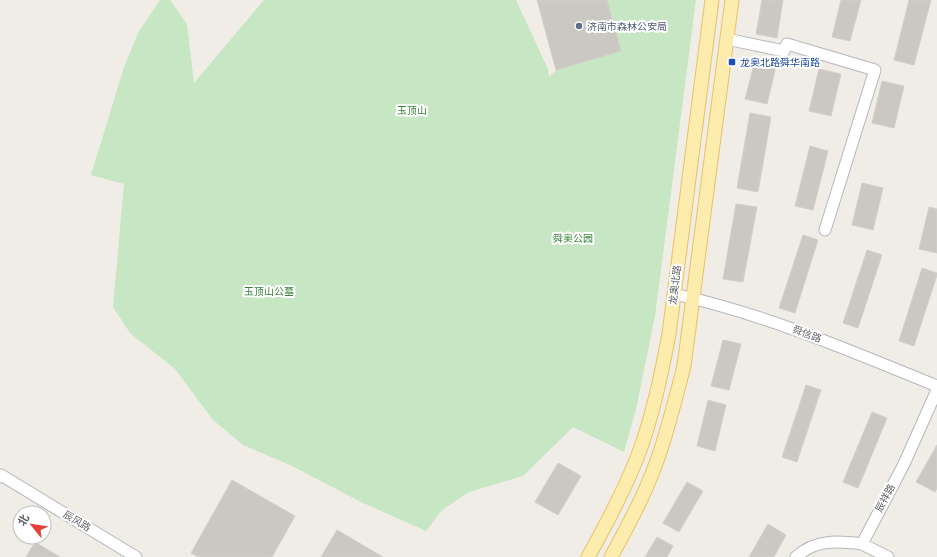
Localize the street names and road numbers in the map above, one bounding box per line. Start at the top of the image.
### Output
street label: 龙奥北路 [667,264,683,306]
street label: 舜信路 [791,324,823,344]
street label: 辰祥路 [873,482,897,514]
street label: 辰风路 [61,509,93,533]

